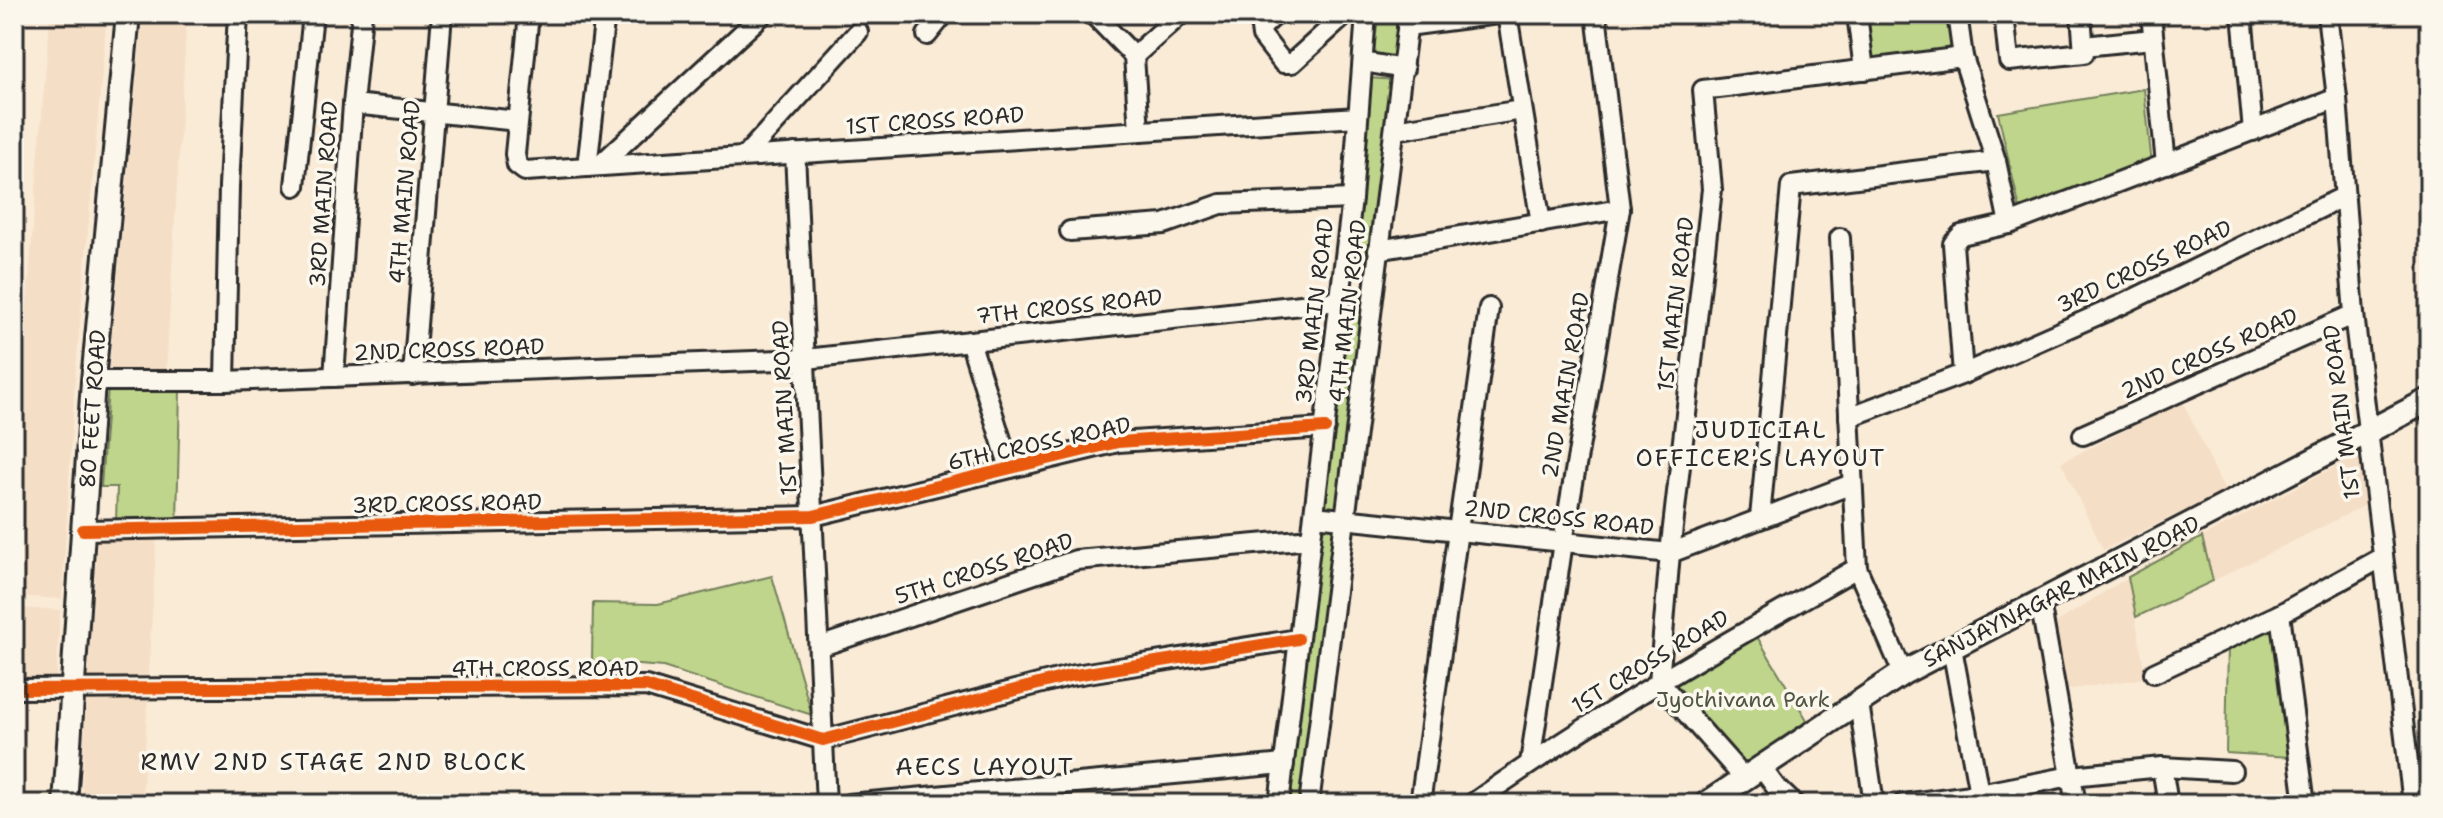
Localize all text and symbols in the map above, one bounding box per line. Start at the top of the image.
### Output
street label: 4TH MAIN ROAD [382,99,427,285]
street label: 3RD MAIN ROAD [303,100,344,288]
street label: 1ST CROSS ROAD [845,100,1025,141]
street label: 3RD CROSS ROAD [2052,213,2236,320]
street label: 1ST MAIN ROAD [1650,215,1701,393]
street label: 3RD MAIN ROAD [1289,217,1340,405]
street label: 4TH MAIN ROAD [1322,218,1373,404]
street label: 7TH CROSS ROAD [974,282,1164,331]
street label: 2ND MAIN ROAD [1535,290,1596,480]
street label: 2ND CROSS ROAD [2116,301,2302,406]
street label: 1ST MAIN ROAD [765,319,804,496]
street label: 1ST MAIN ROAD [2316,323,2367,501]
street label: 80 FEET ROAD [72,329,113,489]
street label: 2ND CROSS ROAD [353,332,545,367]
street label: 6TH CROSS ROAD [945,410,1133,477]
district label: JUDICIAL OFFICER'S LAYOUT [1636,414,1886,474]
street label: 3RD CROSS ROAD [352,487,542,520]
street label: 2ND CROSS ROAD [1462,493,1656,542]
street label: SANJAYNAGAR MAIN ROAD [1918,509,2205,674]
street label: 5TH CROSS ROAD [891,526,1077,611]
street label: 1ST CROSS ROAD [1566,603,1734,720]
street label: 4TH CROSS ROAD [451,654,639,683]
park label: Jyothivana Park [1656,685,1830,714]
district label: RMV 2ND STAGE 2ND BLOCK [141,746,527,778]
district label: AECS LAYOUT [895,751,1075,783]

